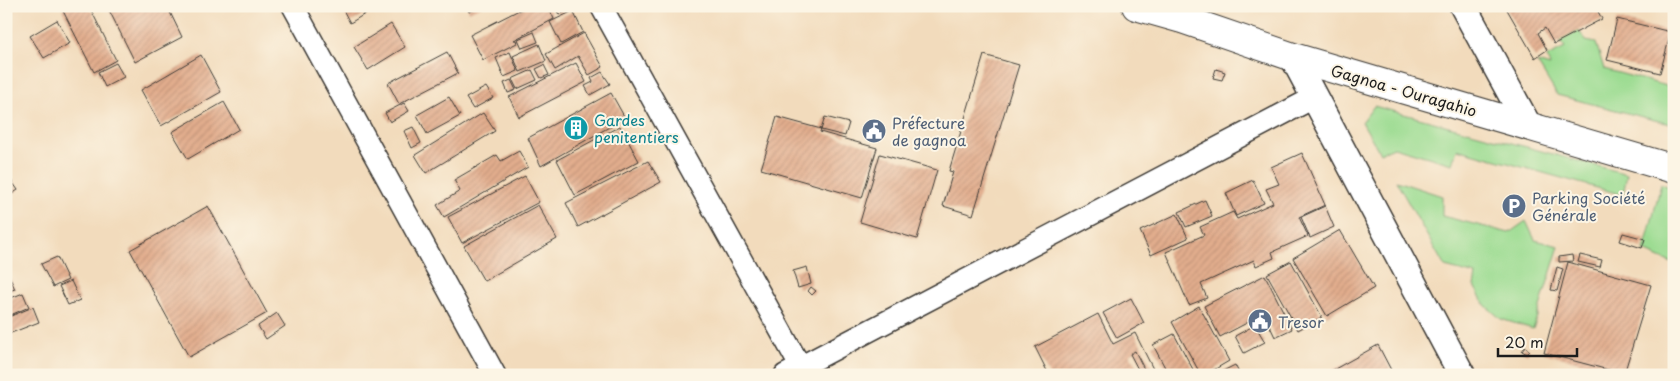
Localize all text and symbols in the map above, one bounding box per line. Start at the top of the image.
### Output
street label: Gagnoa - Ouragahio [1328,58,1480,122]
place label: Gardes penitentiers [594,108,679,148]
place label: Préfecture de gagnoa [892,111,966,151]
building icon: Gardes penitentiers [563,115,589,141]
public building icon: Préfecture de gagnoa [861,118,887,144]
place label: Parking Société Générale [1532,186,1645,226]
parking icon: Parking Société Générale [1501,193,1527,219]
public building icon: Tresor [1247,308,1273,334]
place label: Tresor [1278,310,1324,333]
scale bar [1498,326,1576,358]
text: 20 m [1505,330,1544,353]

